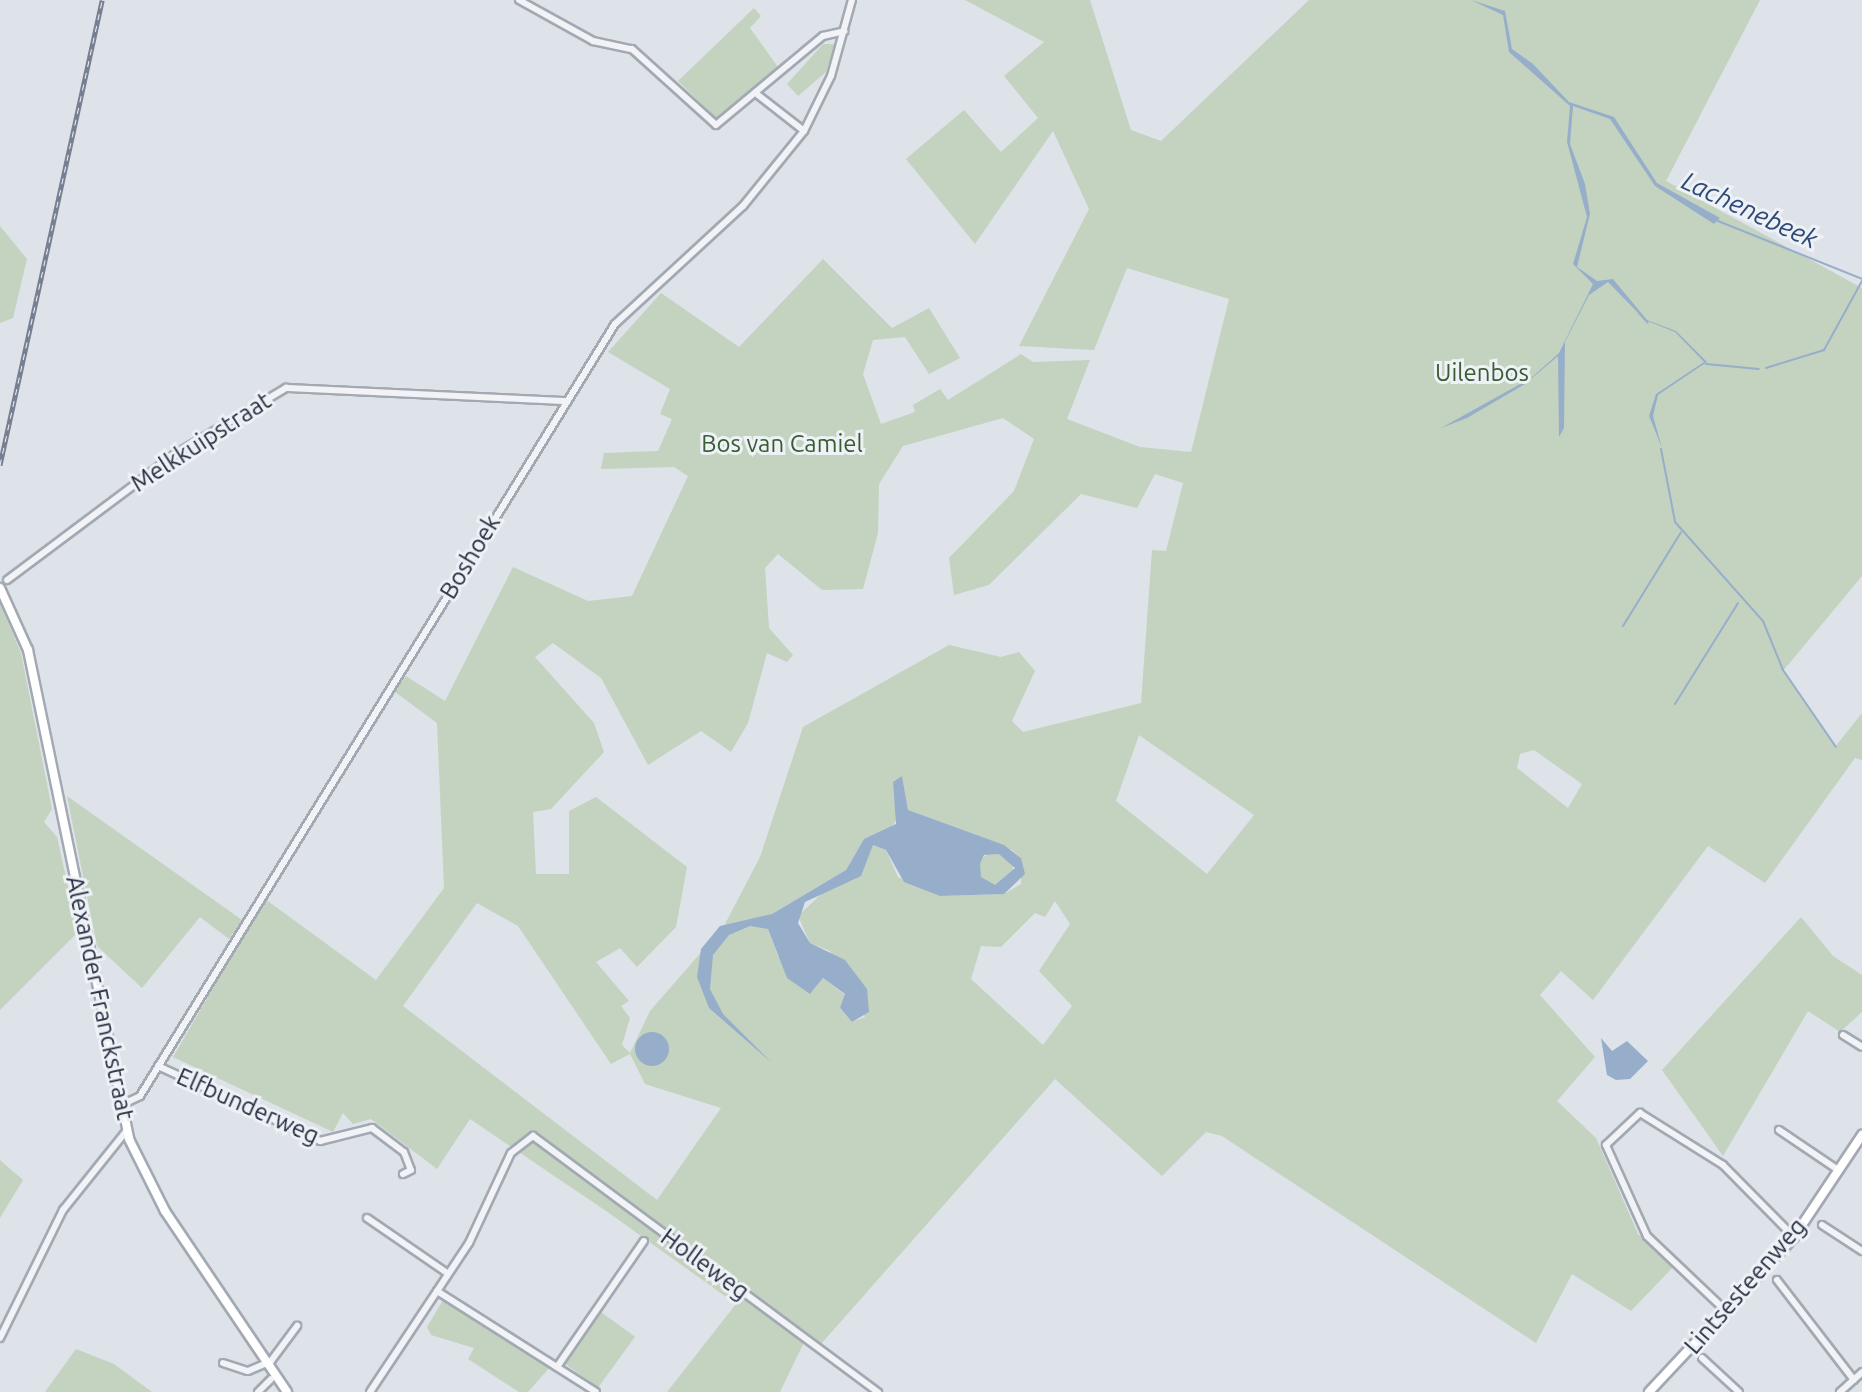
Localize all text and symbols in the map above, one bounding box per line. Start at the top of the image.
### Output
water label: Lachenebeek [1677,165,1823,255]
park label: Uilenbos [1435,359,1529,387]
street label: Melkkuipstraat [126,386,276,498]
park label: Bos van Camiel [701,430,863,458]
street label: Boshoek [434,510,506,604]
street label: Alexander Franckstraat [60,873,140,1123]
street label: Elfbunderweg [172,1062,324,1150]
street label: Lintsesteenweg [1678,1212,1812,1360]
street label: Holleweg [655,1222,755,1306]

